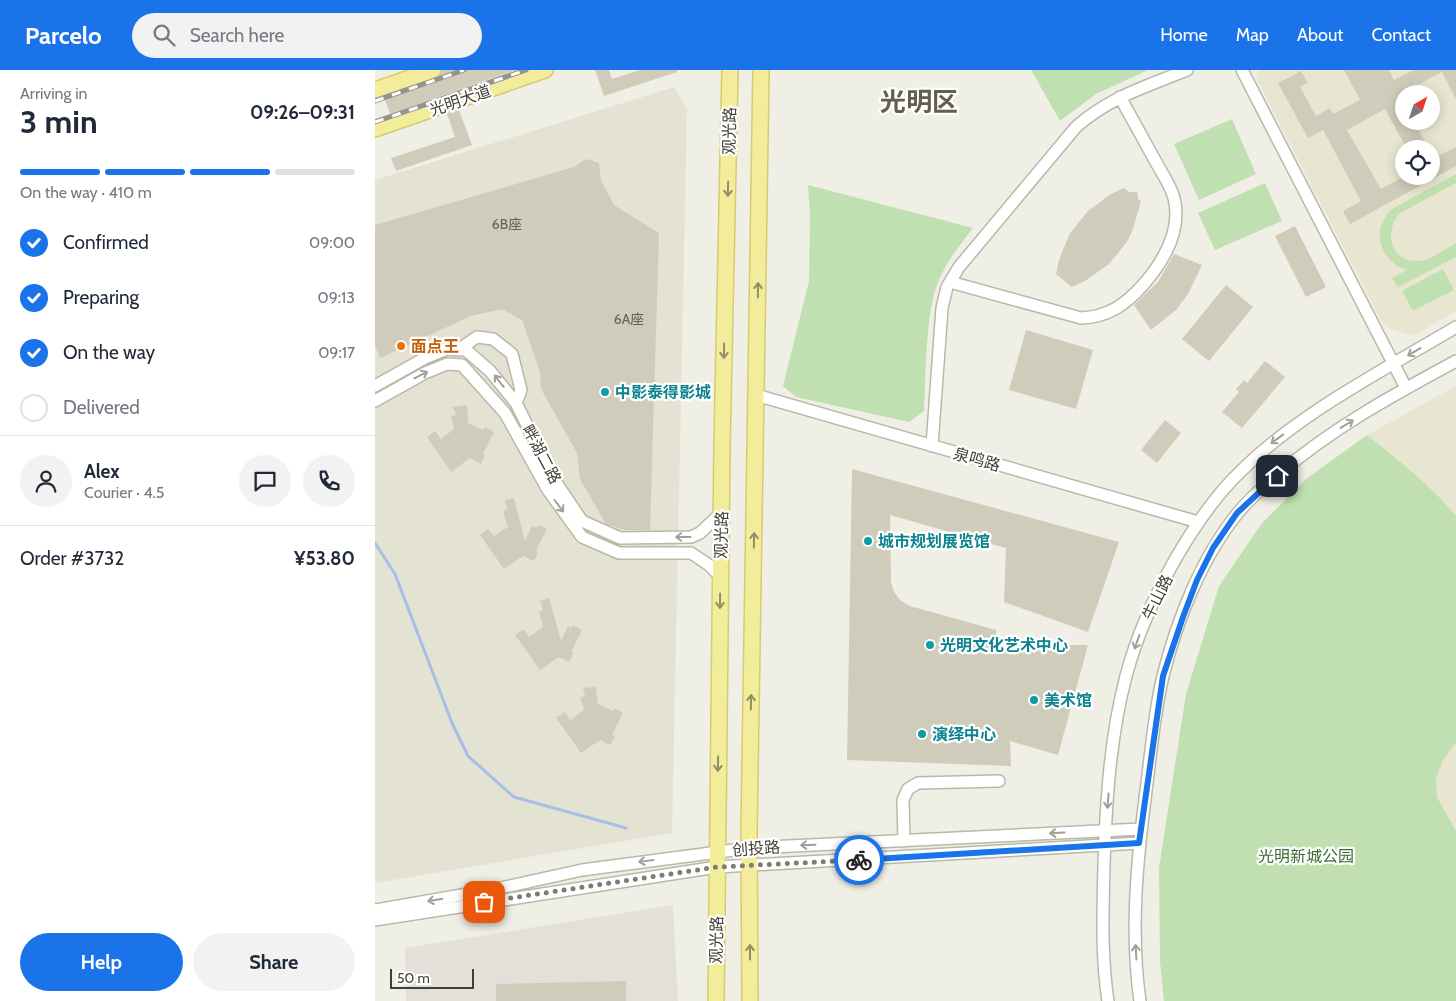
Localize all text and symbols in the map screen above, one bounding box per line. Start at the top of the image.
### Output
search box [132,13,482,58]
text: Parcelo [25,21,102,50]
icon: search [150,21,178,49]
text: Search here [190,24,284,47]
text: Home [1160,24,1208,46]
text: Map [1236,24,1269,46]
text: About [1297,24,1343,46]
text: Contact [1371,24,1431,46]
street label: 光明大道 [427,81,494,120]
text: Arriving in [20,84,87,103]
north arrow [1395,85,1440,130]
map controls [1395,85,1440,185]
district label: 光明区 [880,86,958,118]
text: 09:26–09:31 [250,101,355,124]
text: 3 min [20,102,98,141]
street label: 观光路 [720,107,739,155]
button: locate [1395,140,1440,185]
one-way arrow [723,180,733,196]
text: On the way · 410 m [20,183,152,202]
house number: 6B座 [492,215,522,233]
icon: check [20,229,48,257]
text: Confirmed [63,231,149,254]
text: 09:00 [309,233,355,252]
one-way arrow [753,282,762,298]
icon: check [20,284,48,312]
text: Preparing [63,286,139,309]
text: 09:13 [318,288,355,307]
house number: 6A座 [614,310,644,328]
place label: 面点王 [411,337,459,356]
icon: check [20,339,48,367]
marker: 面点王 [395,340,407,352]
text: On the way [63,341,155,364]
text: 09:17 [318,343,355,362]
one-way arrow [720,343,729,359]
one-way arrow [1408,348,1422,358]
one-way arrow [414,370,429,380]
one-way arrow [493,375,504,388]
place label: 中影泰得影城 [615,383,711,402]
marker: 中影泰得影城 [599,386,611,398]
text: Delivered [63,396,140,419]
one-way arrow [1339,419,1353,429]
street label: 畔湖二路 [518,422,565,487]
one-way arrow [1270,434,1284,444]
street label: 泉鸣路 [951,444,1003,475]
button: person [20,455,72,507]
button: chat [239,455,291,507]
button: phone [303,455,355,507]
pin [1256,455,1298,497]
text: Alex [84,460,120,483]
icon: home [1263,462,1291,490]
text: Courier · 4.5 [84,483,165,502]
one-way arrow [554,499,564,513]
street label: 观光路 [712,511,731,559]
one-way arrow [749,532,759,548]
place label: 城市规划展览馆 [878,532,990,551]
one-way arrow [675,533,691,542]
marker: 城市规划展览馆 [862,535,874,547]
text: Order #3732 [20,547,124,570]
text: ¥53.80 [294,547,355,570]
street label: 牛山路 [1138,571,1177,623]
one-way arrow [716,593,725,609]
one-way arrow [1132,634,1141,650]
place label: 光明文化艺术中心 [940,636,1068,655]
marker: 光明文化艺术中心 [924,639,936,651]
place label: 美术馆 [1044,691,1092,710]
marker: 美术馆 [1028,694,1040,706]
one-way arrow [746,695,756,711]
place label: 演绎中心 [932,725,996,744]
marker: 演绎中心 [916,728,928,740]
one-way arrow [713,755,723,771]
one-way arrow [1103,793,1112,809]
one-way arrow [1049,829,1065,838]
courier [834,835,884,885]
street label: 创投路 [731,837,781,860]
one-way arrow [800,841,816,850]
icon: bike [845,846,873,874]
park label: 光明新城公园 [1258,847,1354,866]
one-way arrow [638,857,654,867]
pin [463,881,505,923]
icon: bag [470,888,498,916]
one-way arrow [427,895,443,905]
street label: 观光路 [707,916,726,964]
button: Help [20,933,183,991]
button: Share [193,933,355,991]
one-way arrow [745,945,754,961]
one-way arrow [1132,945,1141,961]
scale bar [390,966,474,989]
text: 50 m [397,969,430,987]

